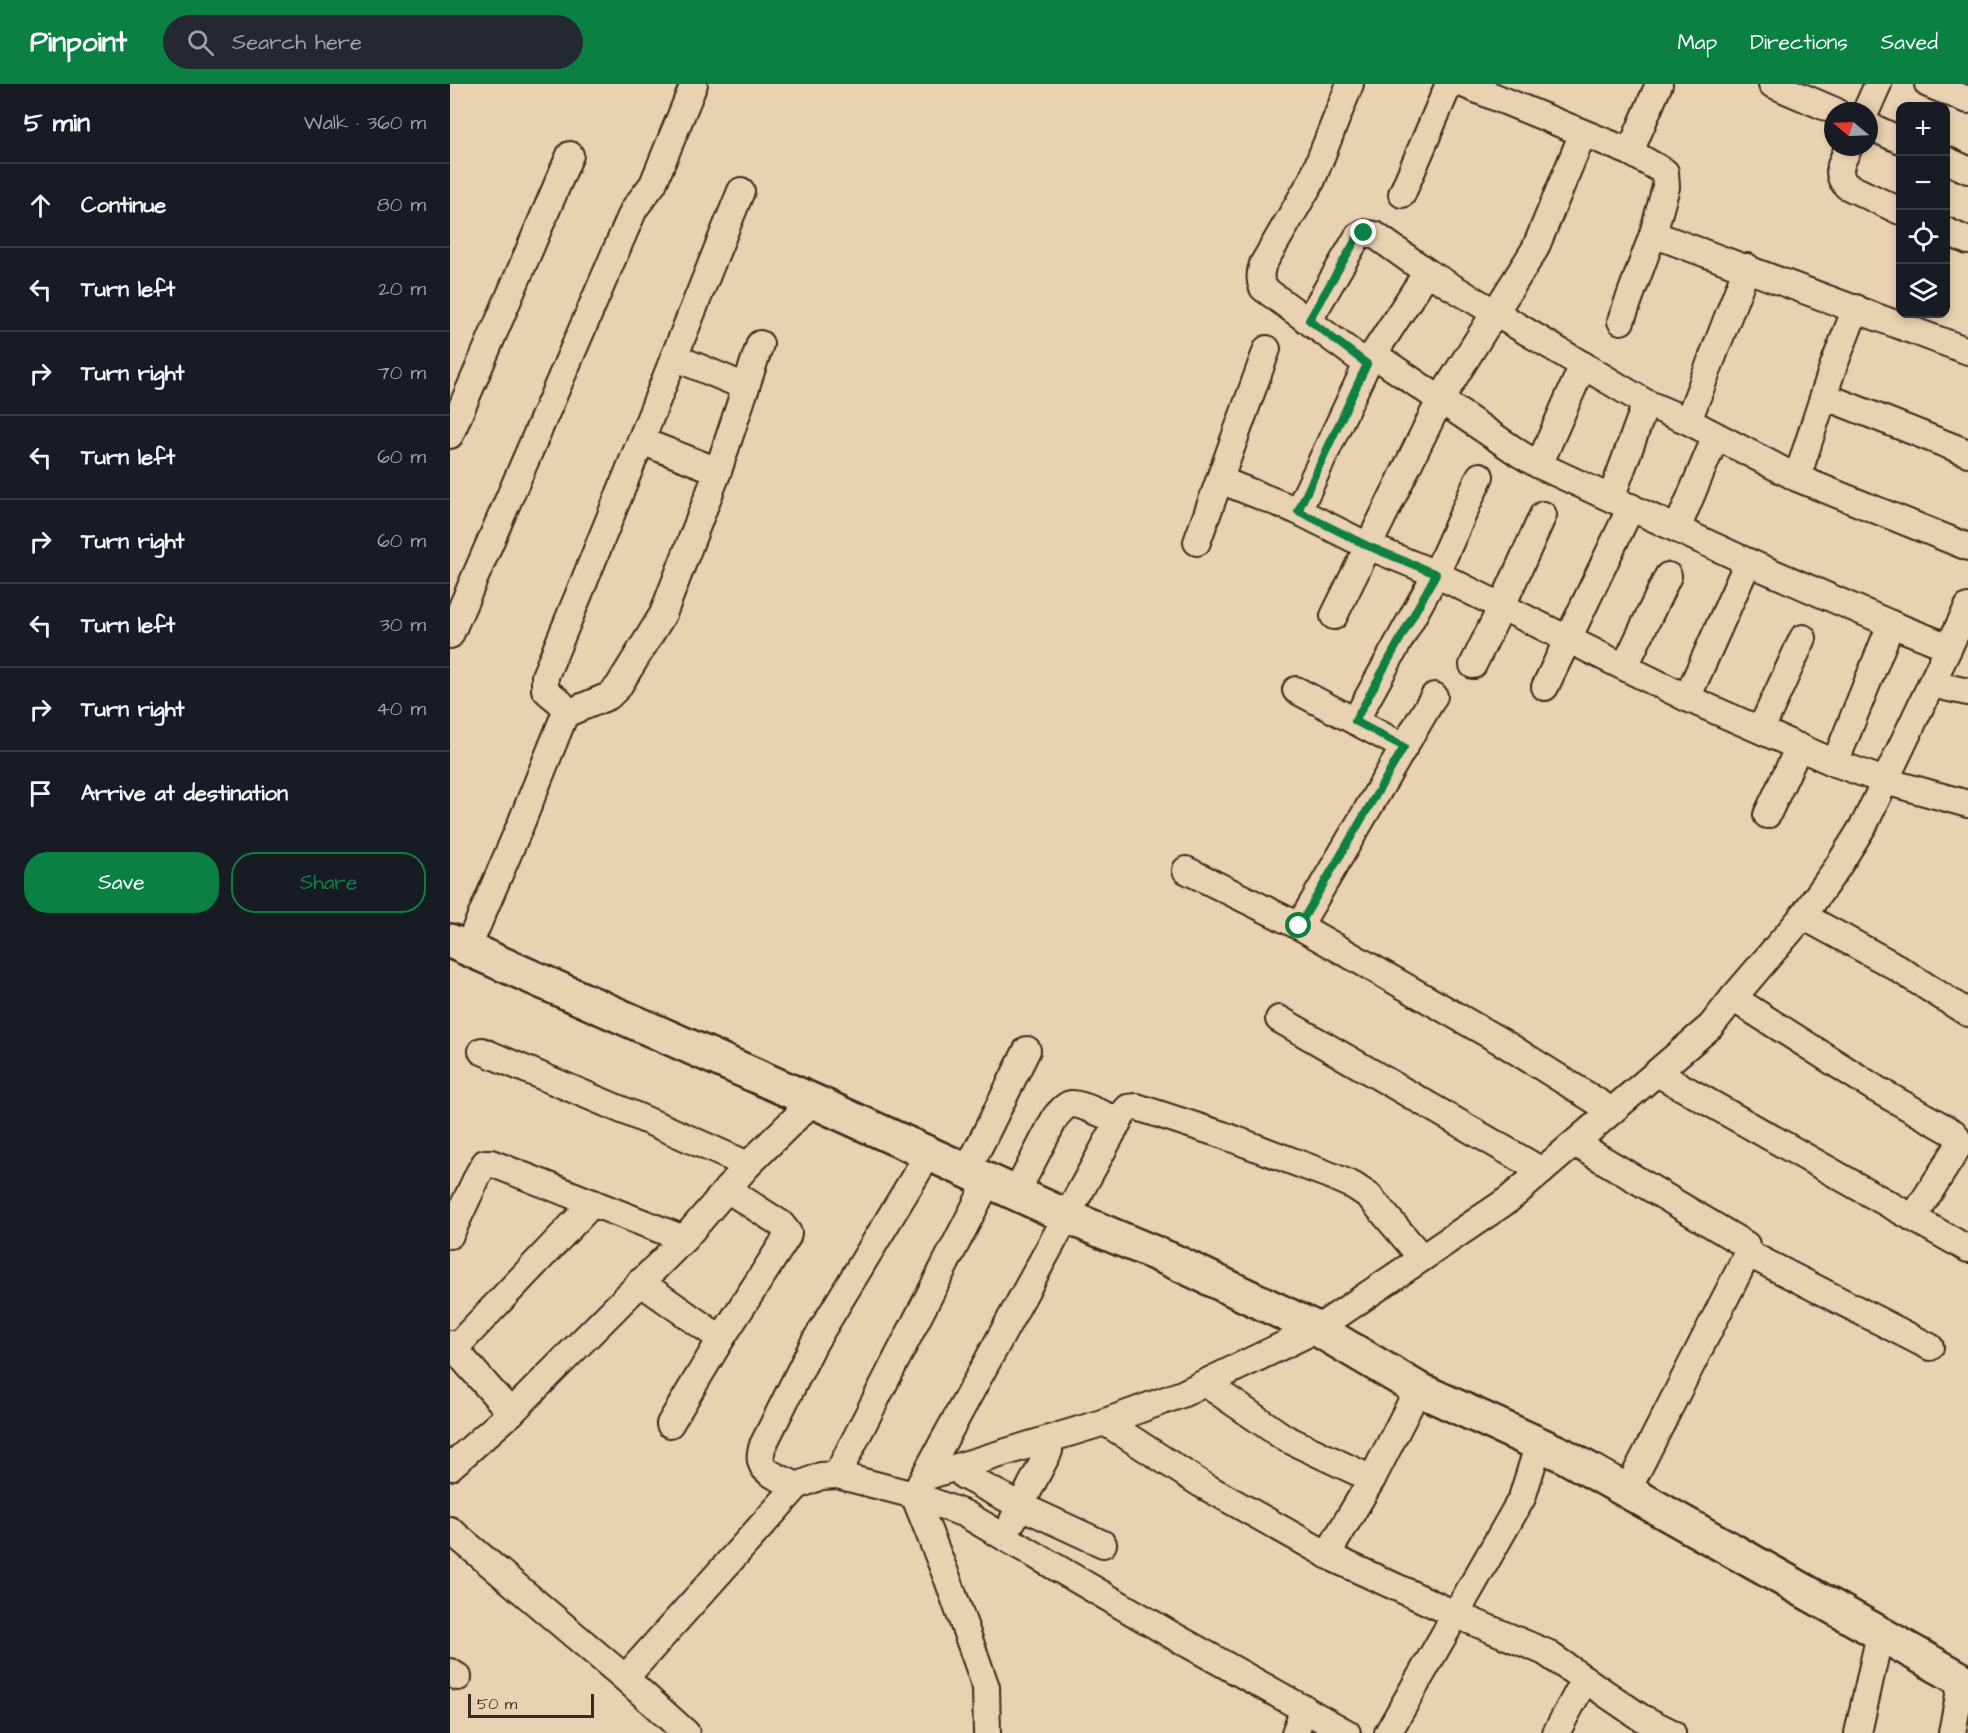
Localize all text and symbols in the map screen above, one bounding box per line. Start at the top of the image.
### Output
search box [163,15,583,69]
text: Pinpoint [30,23,127,62]
icon: search [184,26,217,59]
text: Search here [232,27,362,58]
text: Map [1677,28,1717,57]
text: Directions [1750,28,1848,57]
text: Saved [1881,28,1938,57]
north arrow [1824,102,1878,156]
map controls [1896,102,1950,318]
button: + [1896,102,1950,156]
text: 5 min [24,105,90,141]
text: Walk · 360 m [304,109,426,137]
button: − [1896,156,1950,210]
icon: ahead [24,189,57,222]
text: Continue [81,190,166,221]
text: 80 m [377,191,426,219]
button: locate [1896,210,1950,264]
route end [1350,219,1376,245]
button: layers [1896,264,1950,318]
icon: left [24,273,57,306]
text: Turn left [81,274,175,305]
text: 20 m [378,275,426,303]
icon: right [24,357,57,390]
text: Turn right [81,358,184,389]
text: 70 m [378,359,426,387]
icon: left [24,441,57,474]
text: Turn left [81,442,175,473]
text: 60 m [377,443,426,471]
icon: right [24,525,57,558]
text: Turn right [81,526,184,557]
text: 60 m [377,527,426,555]
icon: left [24,609,57,642]
text: Turn left [81,610,175,641]
text: 30 m [380,611,426,639]
icon: right [24,693,57,726]
text: Turn right [81,694,184,725]
text: 40 m [376,695,426,723]
icon: arrive [24,777,57,810]
text: Arrive at destination [81,778,288,809]
button: Save [24,852,219,913]
button: Share [231,852,426,913]
route start [1285,912,1311,938]
scale bar [468,1691,594,1718]
text: 50 m [477,1693,517,1715]

